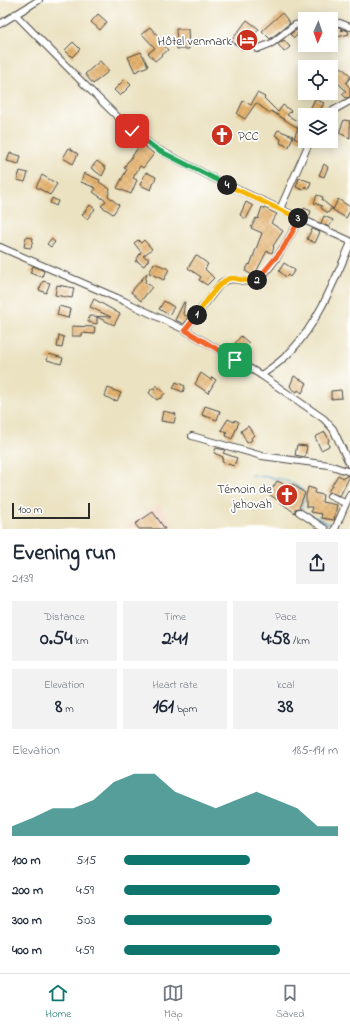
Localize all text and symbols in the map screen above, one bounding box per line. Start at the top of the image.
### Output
north arrow [298,12,338,52]
map controls [298,12,338,148]
hotel icon: Hôtel venmark [234,27,260,53]
place label: Hôtel venmark [158,32,232,51]
button: locate [298,60,338,100]
button: layers [298,108,338,148]
pin [115,114,149,148]
icon: check [121,120,143,142]
church icon: PCC [209,122,235,148]
place label: PCC [238,127,259,146]
pin: 4 [217,175,237,195]
text: 4 [225,177,229,193]
pin: 3 [288,208,308,228]
text: 3 [296,210,300,226]
pin: 2 [247,270,267,290]
text: 2 [254,272,260,288]
pin: 1 [187,305,207,325]
text: 1 [195,307,199,323]
pin [218,343,252,377]
icon: arrive [224,349,246,371]
place label: Témoin de jehovah [217,480,272,514]
church icon: Témoin de jehovah [274,482,300,508]
scale bar [12,501,90,520]
text: 100 m [18,502,42,518]
text: Evening run [12,538,116,570]
button: share [296,542,338,584]
text: 21:39 [12,569,33,588]
text: Distance [44,609,85,625]
text: Time [164,609,186,625]
text: Pace [275,609,296,625]
text: 0.54 [40,625,72,654]
text: 2:41 [162,625,188,654]
text: 4:58 [261,625,290,654]
text: km [72,633,89,649]
text: /km [290,633,310,649]
text: Elevation [44,677,85,693]
text: Heart rate [152,677,198,693]
text: kcal [277,677,294,693]
text: 8 [55,693,62,722]
text: 161 [153,693,174,722]
text: 38 [278,693,294,722]
text: m [62,701,74,717]
text: bpm [174,701,197,717]
text: Elevation [12,741,60,760]
text: 185–191 m [292,741,338,760]
text: 100 m [12,851,41,870]
text: 5:15 [76,851,96,870]
text: 200 m [12,881,43,900]
text: 4:59 [76,881,94,900]
text: 300 m [12,911,42,930]
text: 5:03 [76,911,96,930]
text: 400 m [12,941,42,960]
text: 4:59 [76,941,94,960]
tab: Home [46,982,71,1022]
tab: Map [162,982,184,1022]
tab: Saved [276,982,304,1022]

